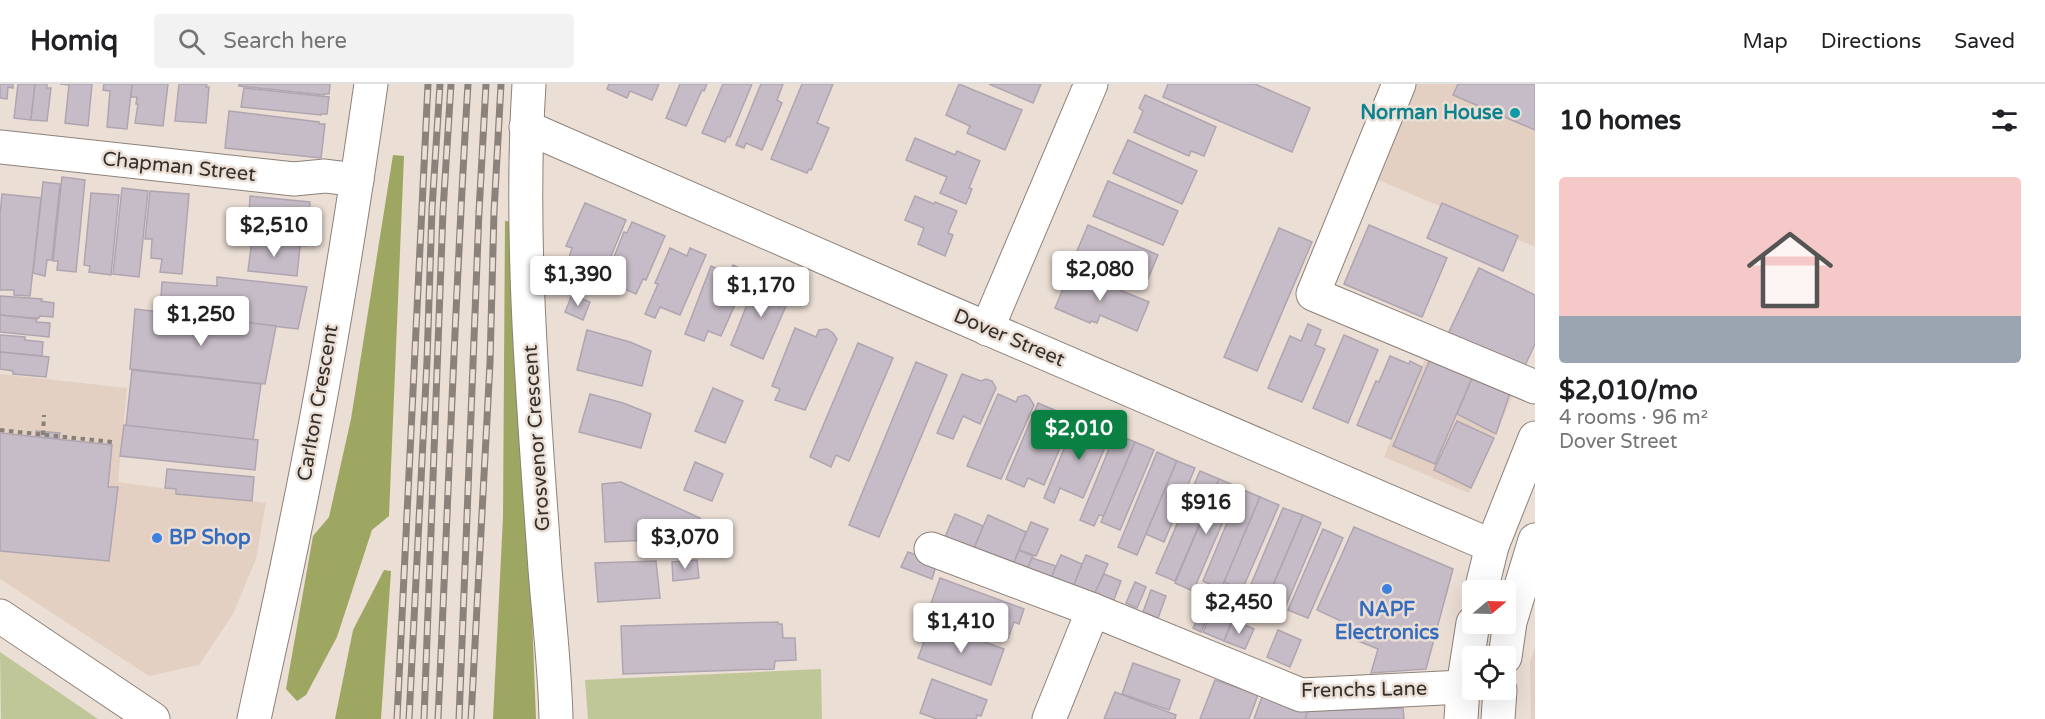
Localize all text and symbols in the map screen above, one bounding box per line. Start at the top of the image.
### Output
search box [154,14,574,68]
text: Homiq [30,24,118,58]
icon: search [175,25,208,58]
text: Search here [223,28,347,54]
text: Map [1742,29,1788,54]
text: Directions [1821,29,1921,54]
text: Saved [1954,29,2015,54]
place label: Norman House [1360,101,1503,125]
icon: filters [1988,104,2021,137]
text: 10 homes [1559,105,1681,136]
marker: Norman House [1508,106,1522,120]
street label: Chapman Street [101,147,257,187]
pin: $2,510 [225,207,323,258]
text: $2,510 [240,214,308,238]
icon: home [1736,216,1844,324]
pin: $2,080 [1051,251,1149,302]
pin: $1,390 [529,256,627,307]
text: $2,080 [1066,258,1134,282]
text: $1,390 [544,263,612,287]
pin: $1,170 [712,267,810,318]
text: $1,170 [727,274,795,298]
pin: $1,250 [152,296,250,347]
text: $1,250 [167,303,235,327]
street label: Dover Street [950,304,1069,372]
street label: Carlton Crescent [292,323,344,483]
street label: Grosvenor Crescent [518,344,555,532]
text: $2,010/mo [1559,375,1698,406]
text: 4 rooms · 96 m² [1559,406,1708,430]
pin: $2,010 [1030,410,1128,461]
text: $2,010 [1045,417,1113,441]
text: Dover Street [1559,430,1677,454]
pin: $916 [1170,484,1242,535]
text: $916 [1181,491,1231,515]
pin: $3,070 [636,519,734,570]
place label: BP Shop [169,526,251,550]
text: $3,070 [651,526,719,550]
marker: BP Shop [150,531,164,545]
north arrow [1462,580,1516,634]
map controls [1462,580,1516,700]
marker: NAPF Electronics [1380,582,1394,596]
pin: $2,450 [1190,584,1288,635]
text: $2,450 [1205,591,1273,615]
place label: NAPF Electronics [1335,598,1440,645]
pin: $1,410 [912,603,1010,654]
text: $1,410 [927,610,995,634]
button: locate [1462,646,1516,700]
street label: Frenchs Lane [1301,677,1427,703]

